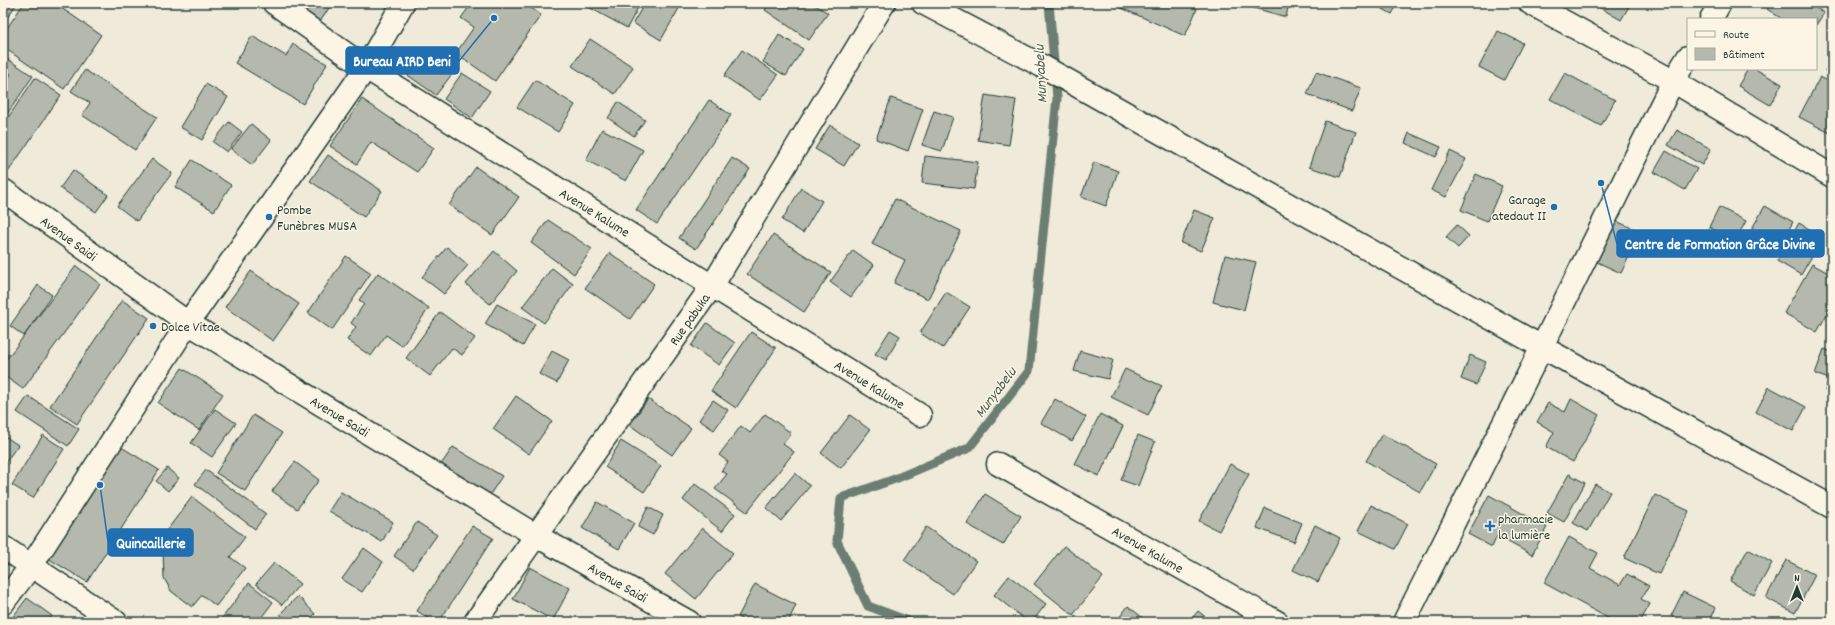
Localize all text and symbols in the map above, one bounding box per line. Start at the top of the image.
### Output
legend [1687,18,1817,70]
text: Route [1723,27,1749,44]
water label: Munyabelu [1029,43,1055,104]
callout: Bureau AIRD Beni [346,47,459,74]
text: Bâtiment [1723,47,1765,64]
text: Bureau AIRD Beni [353,52,451,74]
street label: Avenue Kalume [555,184,633,243]
place label: Garage atedaut II [1492,191,1547,227]
place label: Pombe Funèbres MUSA [277,201,357,237]
marker: Garage atedaut II [1549,202,1559,212]
street label: Avenue Saidi [35,212,101,267]
marker: Pombe Funèbres MUSA [264,212,274,222]
callout: Centre de Formation Grâce Divine [1617,230,1824,257]
text: Centre de Formation Grâce Divine [1625,235,1816,257]
street label: Rue pabuka [665,290,716,350]
place label: Dolce Vitae [161,318,220,338]
marker: Dolce Vitae [148,321,158,331]
street label: Avenue Kalume [830,356,908,415]
water label: Munyabelu [970,362,1024,423]
street label: Avenue Saidi [306,392,373,443]
place label: pharmacie la lumière [1498,510,1553,546]
marker: pharmacie la lumière [1485,521,1495,531]
street label: Avenue Kalume [1107,522,1187,579]
callout: Quincaillerie [108,529,193,556]
text: Quincaillerie [116,534,186,556]
street label: Avenue Saidi [583,559,651,609]
north arrow [1777,567,1817,607]
text: N [1794,571,1800,587]

